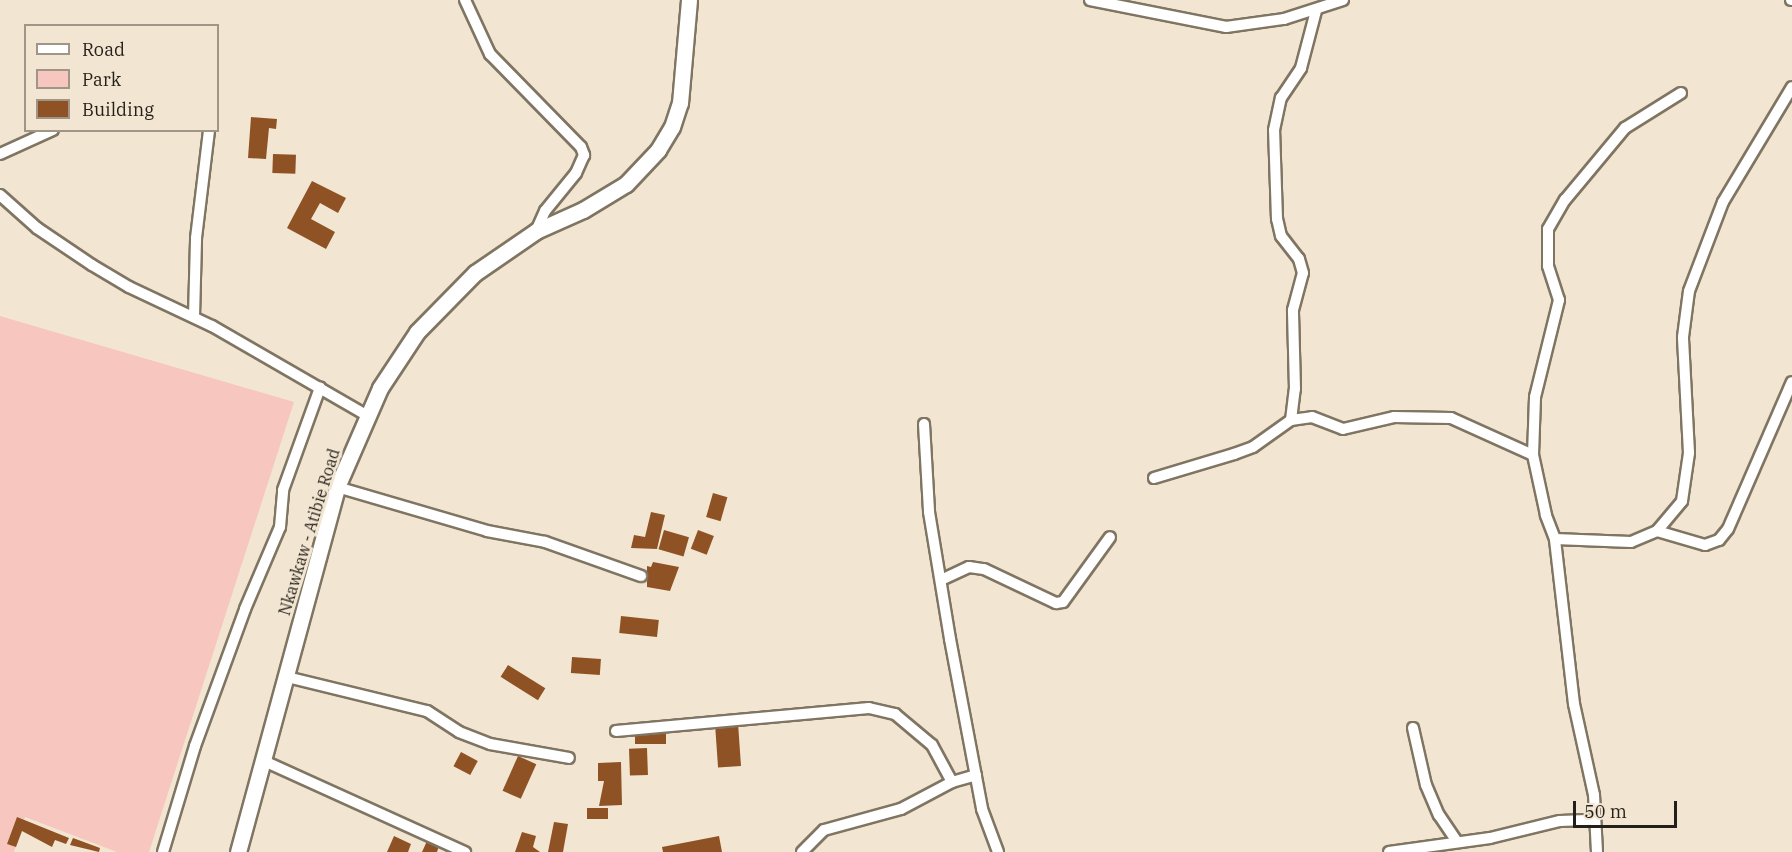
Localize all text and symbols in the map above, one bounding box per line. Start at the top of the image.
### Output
legend [24,24,219,132]
text: Road [82,38,125,61]
text: Park [82,68,121,91]
text: Building [82,98,154,121]
street label: Nkawkaw - Atibie Road [274,446,344,618]
scale bar [1576,789,1680,827]
text: 50 m [1584,800,1627,823]

